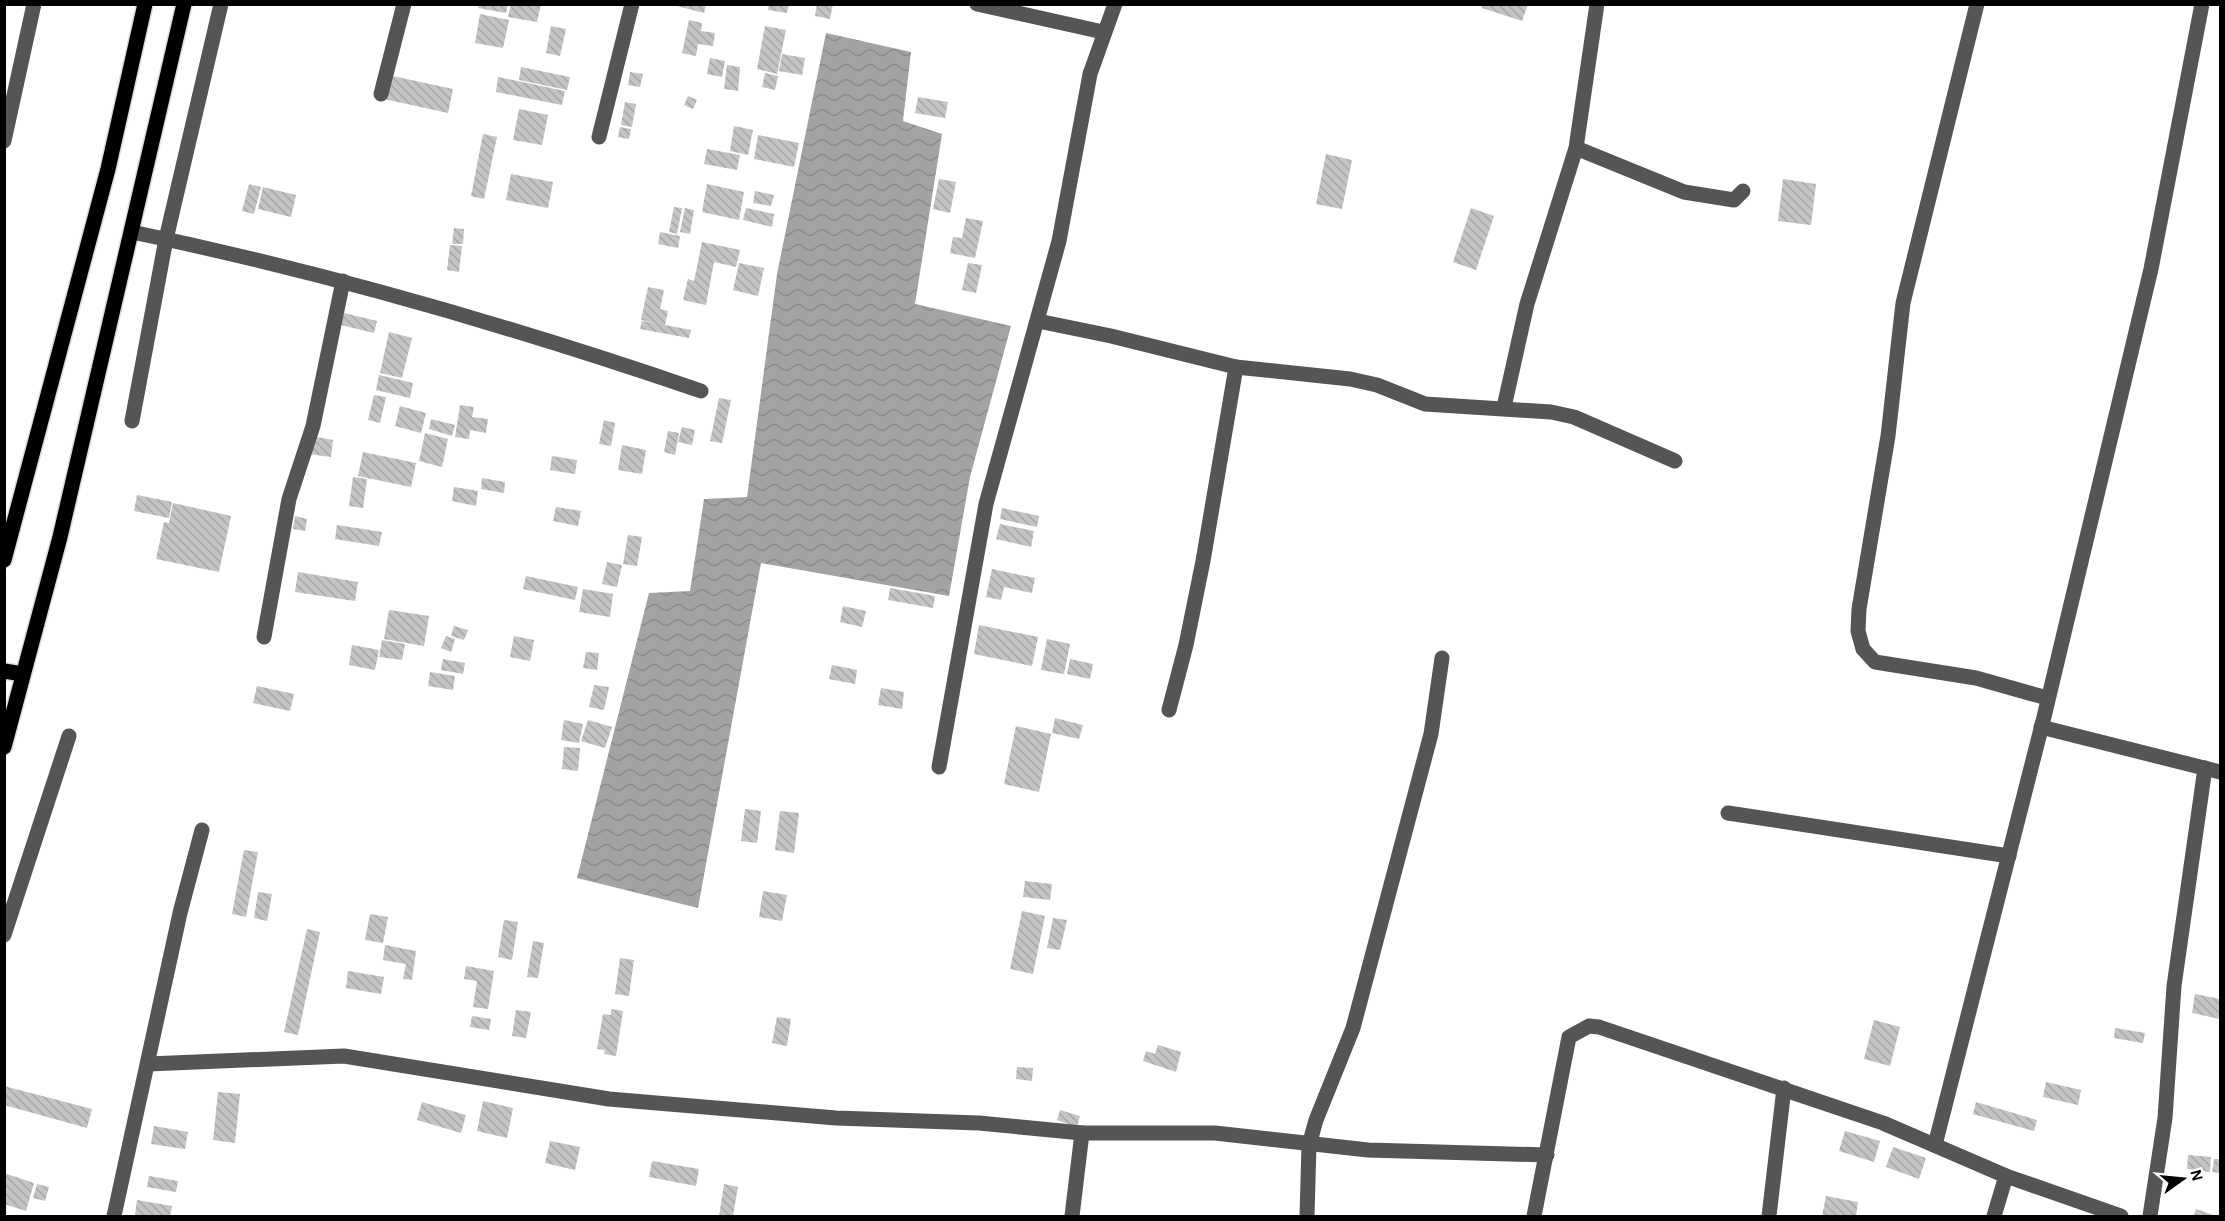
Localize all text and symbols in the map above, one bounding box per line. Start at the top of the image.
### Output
north arrow [2153,1149,2213,1209]
text: N [2187,1168,2206,1183]

